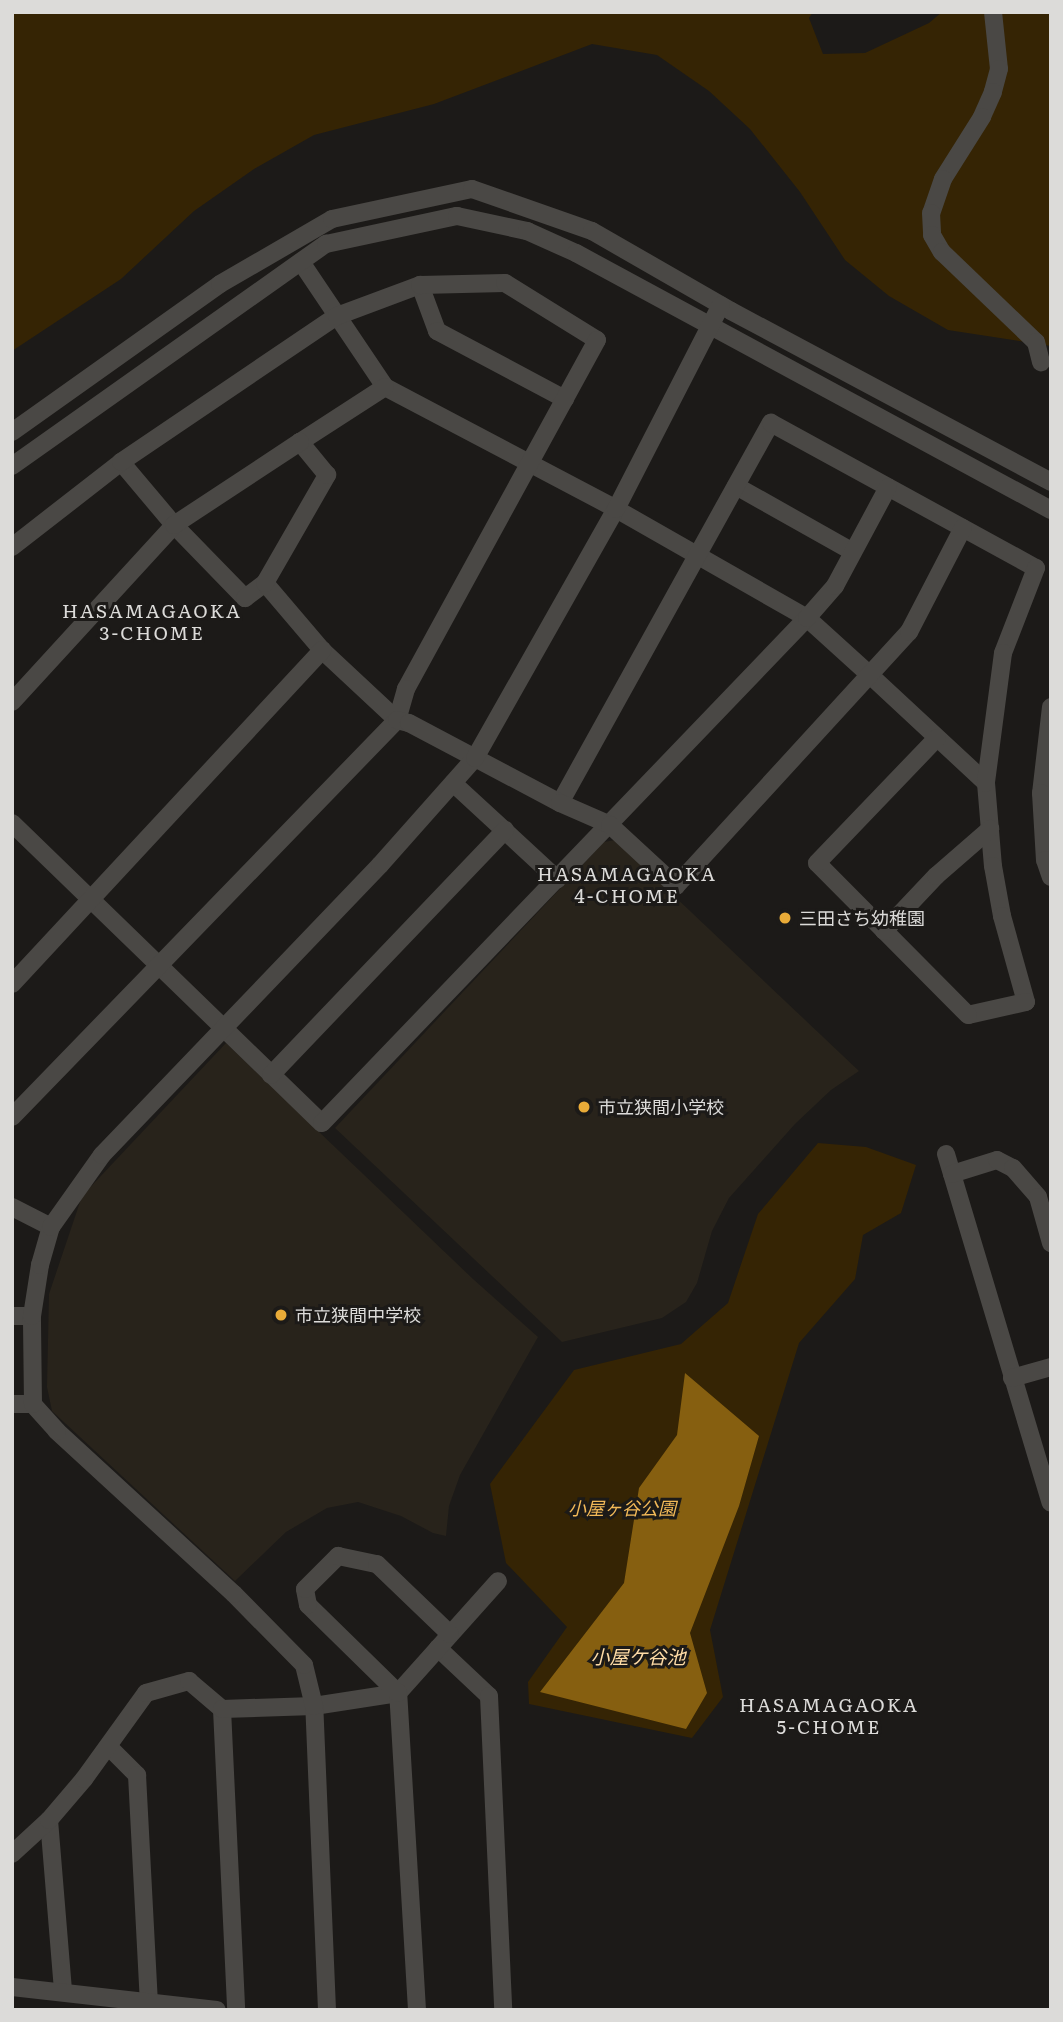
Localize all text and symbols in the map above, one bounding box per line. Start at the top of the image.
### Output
district label: HASAMAGAOKA 3-CHOME [63,600,241,644]
district label: HASAMAGAOKA 4-CHOME [538,863,716,907]
place label: 三田さち幼稚園 [799,907,925,929]
marker: 三田さち幼稚園 [777,910,793,926]
place label: 市立狭間小学校 [598,1096,724,1118]
marker: 市立狭間小学校 [576,1099,592,1115]
place label: 市立狭間中学校 [295,1304,421,1326]
marker: 市立狭間中学校 [273,1307,289,1323]
park label: 小屋ヶ谷公園 [568,1497,676,1519]
water label: 小屋ケ谷池 [591,1646,685,1668]
district label: HASAMAGAOKA 5-CHOME [740,1694,918,1738]

